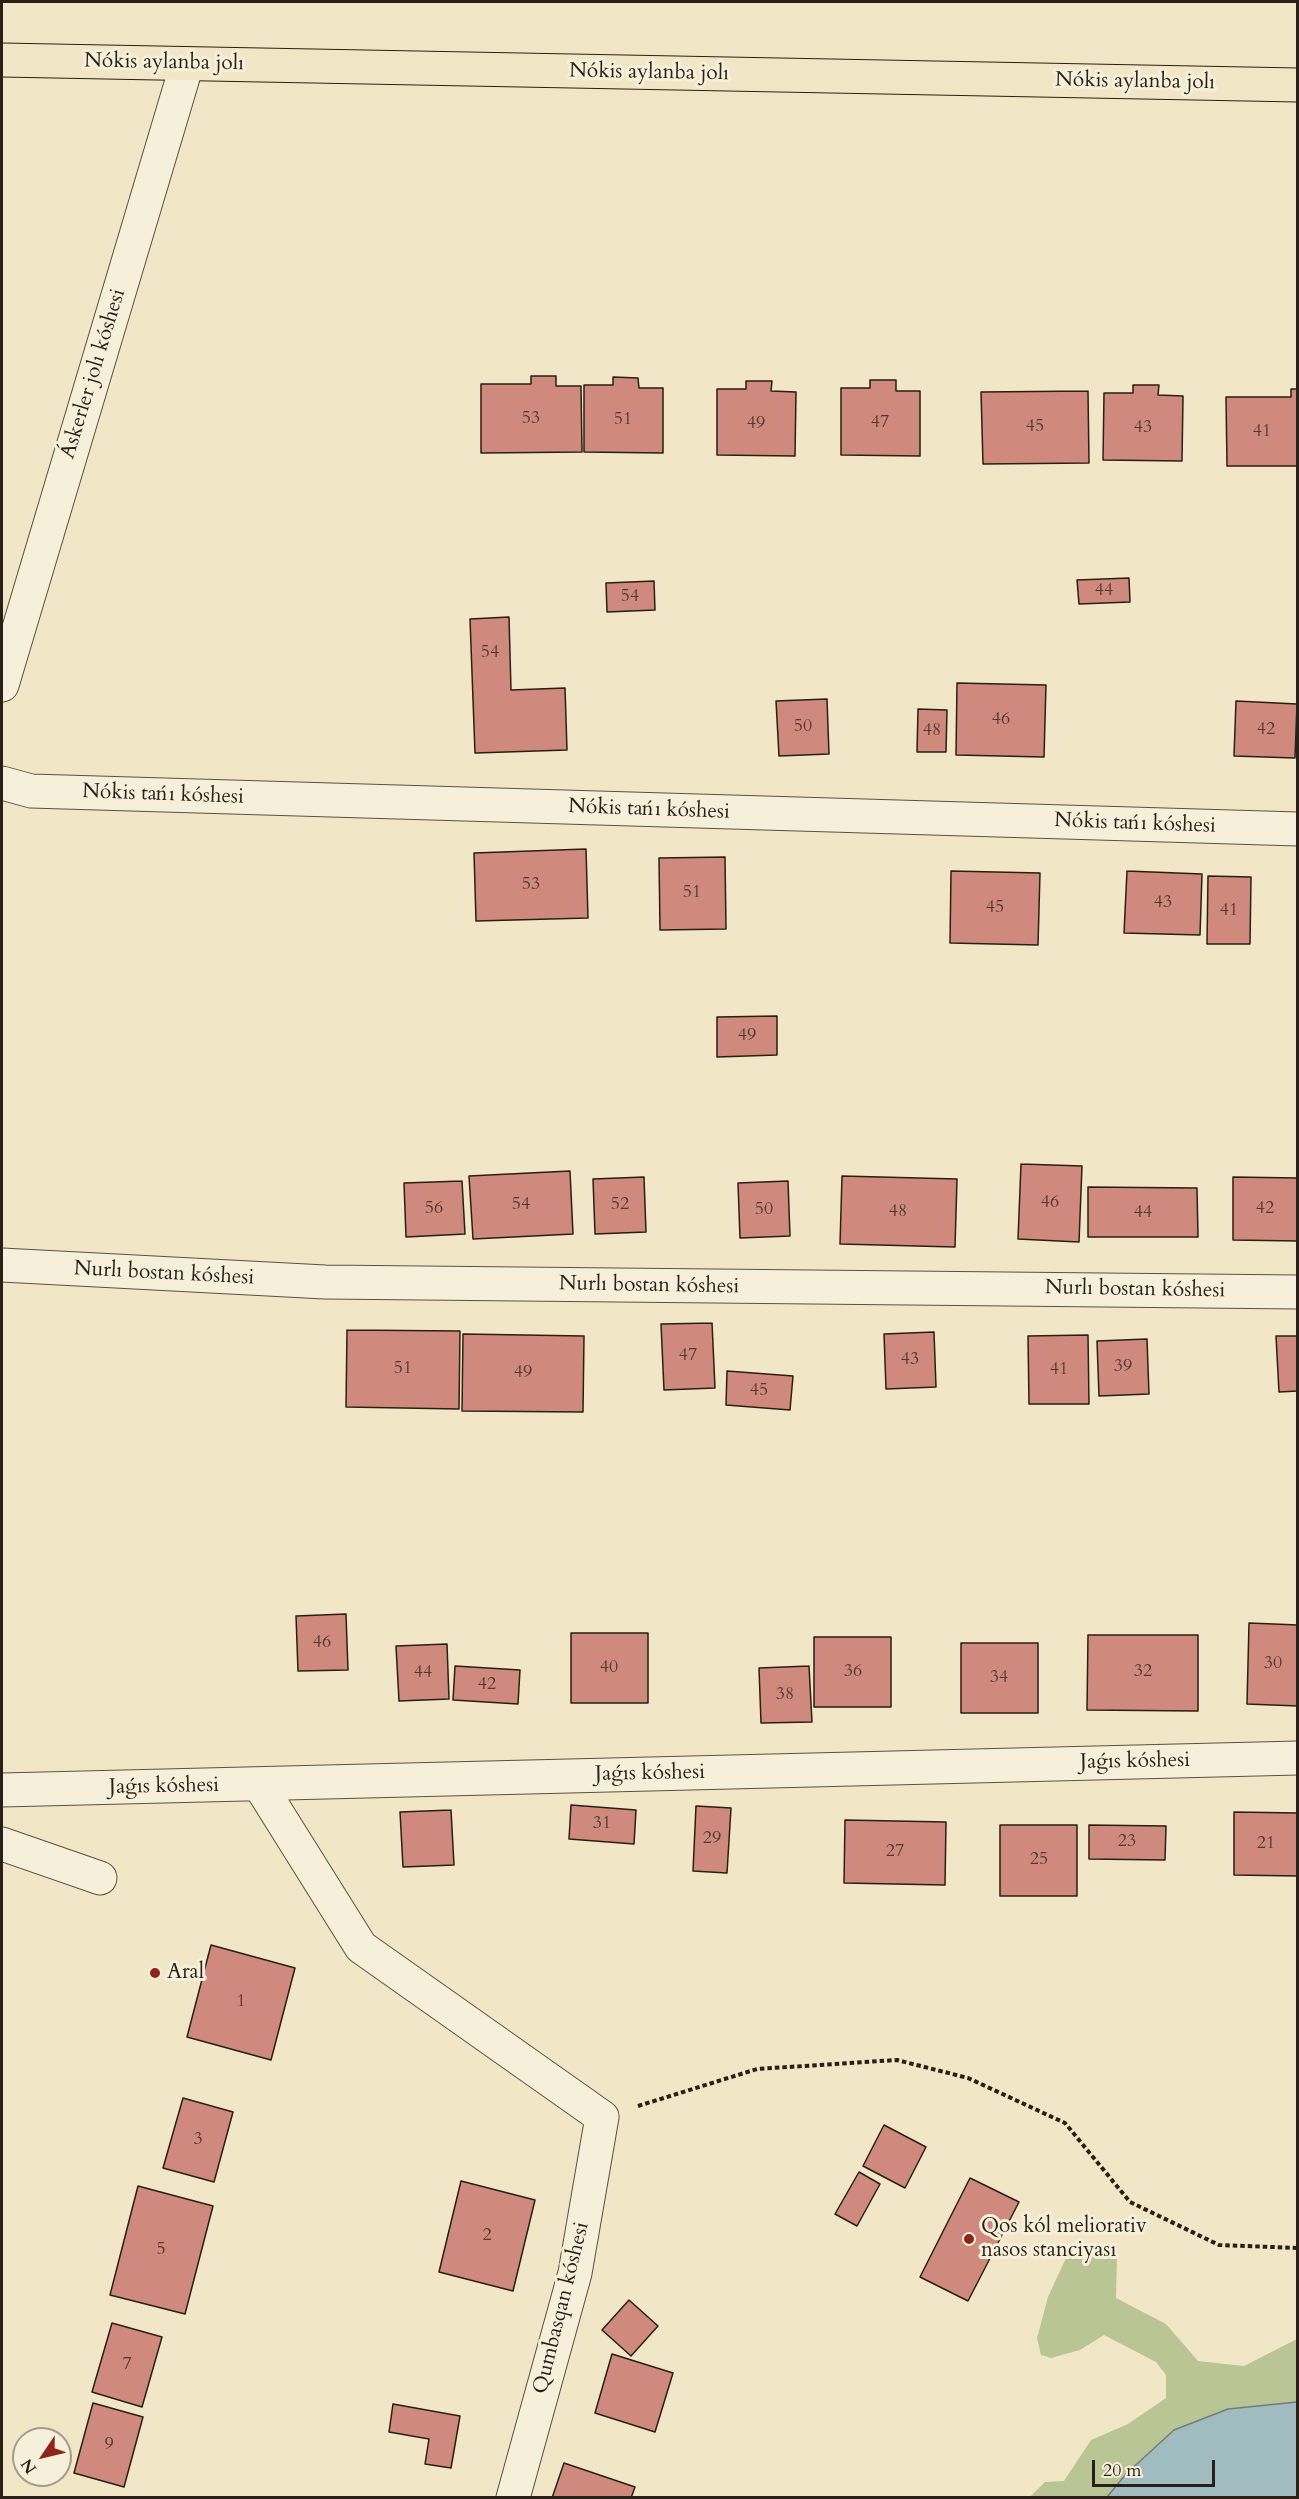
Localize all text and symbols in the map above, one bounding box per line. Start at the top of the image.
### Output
street label: Nókis aylanba jolı [84,49,244,77]
street label: Nókis aylanba jolı [569,59,729,87]
street label: Nókis aylanba jolı [1055,68,1215,96]
street label: Áskerler jolı kóshesi [56,286,132,462]
house number: 53 [522,408,540,430]
house number: 51 [614,409,632,431]
house number: 47 [871,412,889,434]
house number: 49 [747,413,765,435]
house number: 45 [1026,416,1044,438]
house number: 43 [1134,417,1152,439]
house number: 41 [1253,421,1271,443]
house number: 44 [1095,580,1113,602]
house number: 54 [621,586,639,608]
house number: 54 [481,642,499,664]
house number: 46 [992,709,1010,731]
house number: 50 [794,716,812,738]
house number: 42 [1257,719,1275,741]
house number: 48 [923,720,941,742]
street label: Nókis tańı kóshesi [82,780,244,810]
street label: Nókis tańı kóshesi [568,795,730,825]
street label: Nókis tańı kóshesi [1054,809,1216,839]
house number: 53 [522,874,540,896]
house number: 51 [683,882,701,904]
house number: 43 [1154,892,1172,914]
house number: 45 [986,897,1004,919]
house number: 41 [1220,900,1238,922]
house number: 49 [738,1025,756,1047]
house number: 46 [1041,1192,1059,1214]
house number: 54 [512,1194,530,1216]
house number: 52 [611,1194,629,1216]
house number: 56 [425,1198,443,1220]
house number: 42 [1256,1198,1274,1220]
house number: 50 [755,1199,773,1221]
house number: 48 [889,1201,907,1223]
house number: 44 [1134,1202,1152,1224]
street label: Nurlı bostan kóshesi [73,1257,255,1291]
street label: Nurlı bostan kóshesi [559,1272,739,1300]
street label: Nurlı bostan kóshesi [1045,1276,1225,1304]
house number: 47 [679,1345,697,1367]
house number: 43 [901,1349,919,1371]
house number: 39 [1114,1356,1132,1378]
house number: 51 [394,1358,412,1380]
house number: 41 [1050,1359,1068,1381]
house number: 49 [514,1362,532,1384]
house number: 45 [750,1380,768,1402]
house number: 46 [313,1632,331,1654]
house number: 30 [1264,1653,1282,1675]
house number: 40 [600,1657,618,1679]
house number: 36 [844,1661,862,1683]
house number: 32 [1134,1661,1152,1683]
house number: 44 [414,1662,432,1684]
house number: 34 [990,1667,1008,1689]
house number: 42 [478,1674,496,1696]
house number: 38 [776,1684,794,1706]
street label: Jaǵıs kóshesi [1080,1748,1190,1776]
street label: Jaǵıs kóshesi [595,1760,705,1788]
street label: Jaǵıs kóshesi [109,1773,219,1801]
house number: 31 [593,1813,611,1835]
house number: 29 [703,1828,721,1850]
house number: 23 [1118,1831,1136,1853]
house number: 21 [1257,1833,1275,1855]
house number: 27 [886,1841,904,1863]
house number: 25 [1030,1849,1048,1871]
place label: Aral [167,1960,204,1986]
marker: Aral [148,1966,162,1980]
house number: 1 [236,1991,246,2013]
house number: 3 [193,2129,203,2151]
place label: Qos kól meliorativ nasos stanciyası [981,2214,1146,2264]
street label: Qumbasqan kóshesi [528,2219,596,2397]
house number: 2 [482,2225,492,2247]
marker: Qos kól meliorativ nasos stanciyası [962,2232,976,2246]
house number: 5 [156,2239,166,2261]
house number: 7 [122,2354,132,2376]
north arrow [12,2427,72,2487]
house number: 9 [104,2434,114,2456]
scale bar [1095,2448,1218,2486]
text: N [16,2454,42,2478]
text: 20 m [1103,2458,1142,2483]

